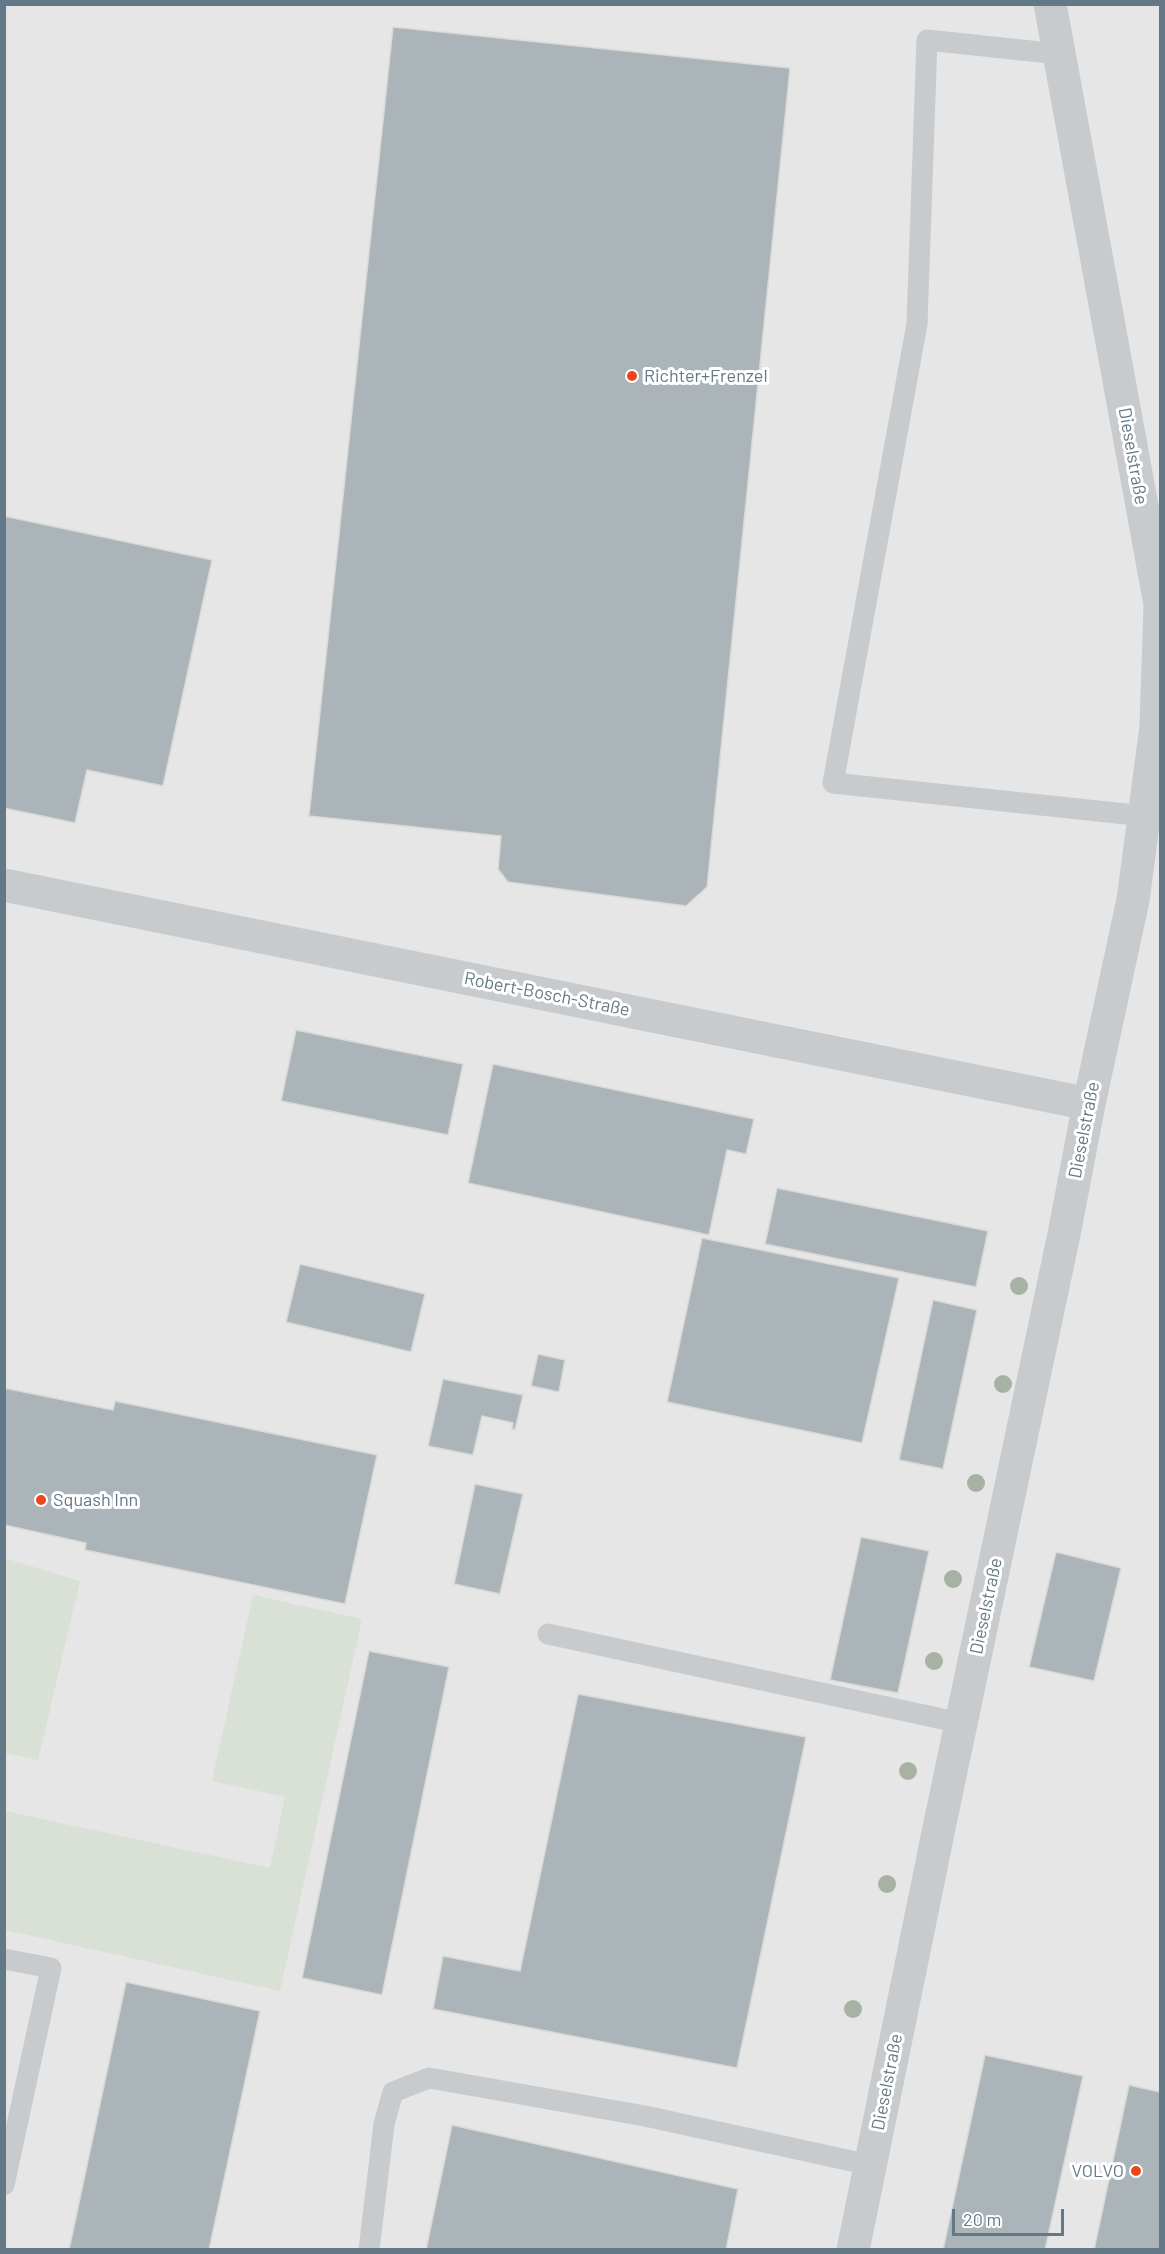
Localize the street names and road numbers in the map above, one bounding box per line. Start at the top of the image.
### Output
street label: Dieselstraße [1114,406,1152,506]
street label: Robert-Bosch-Straße [462,967,632,1021]
street label: Dieselstraße [1064,1080,1104,1180]
street label: Dieselstraße [965,1556,1007,1656]
street label: Dieselstraße [867,2032,907,2132]

